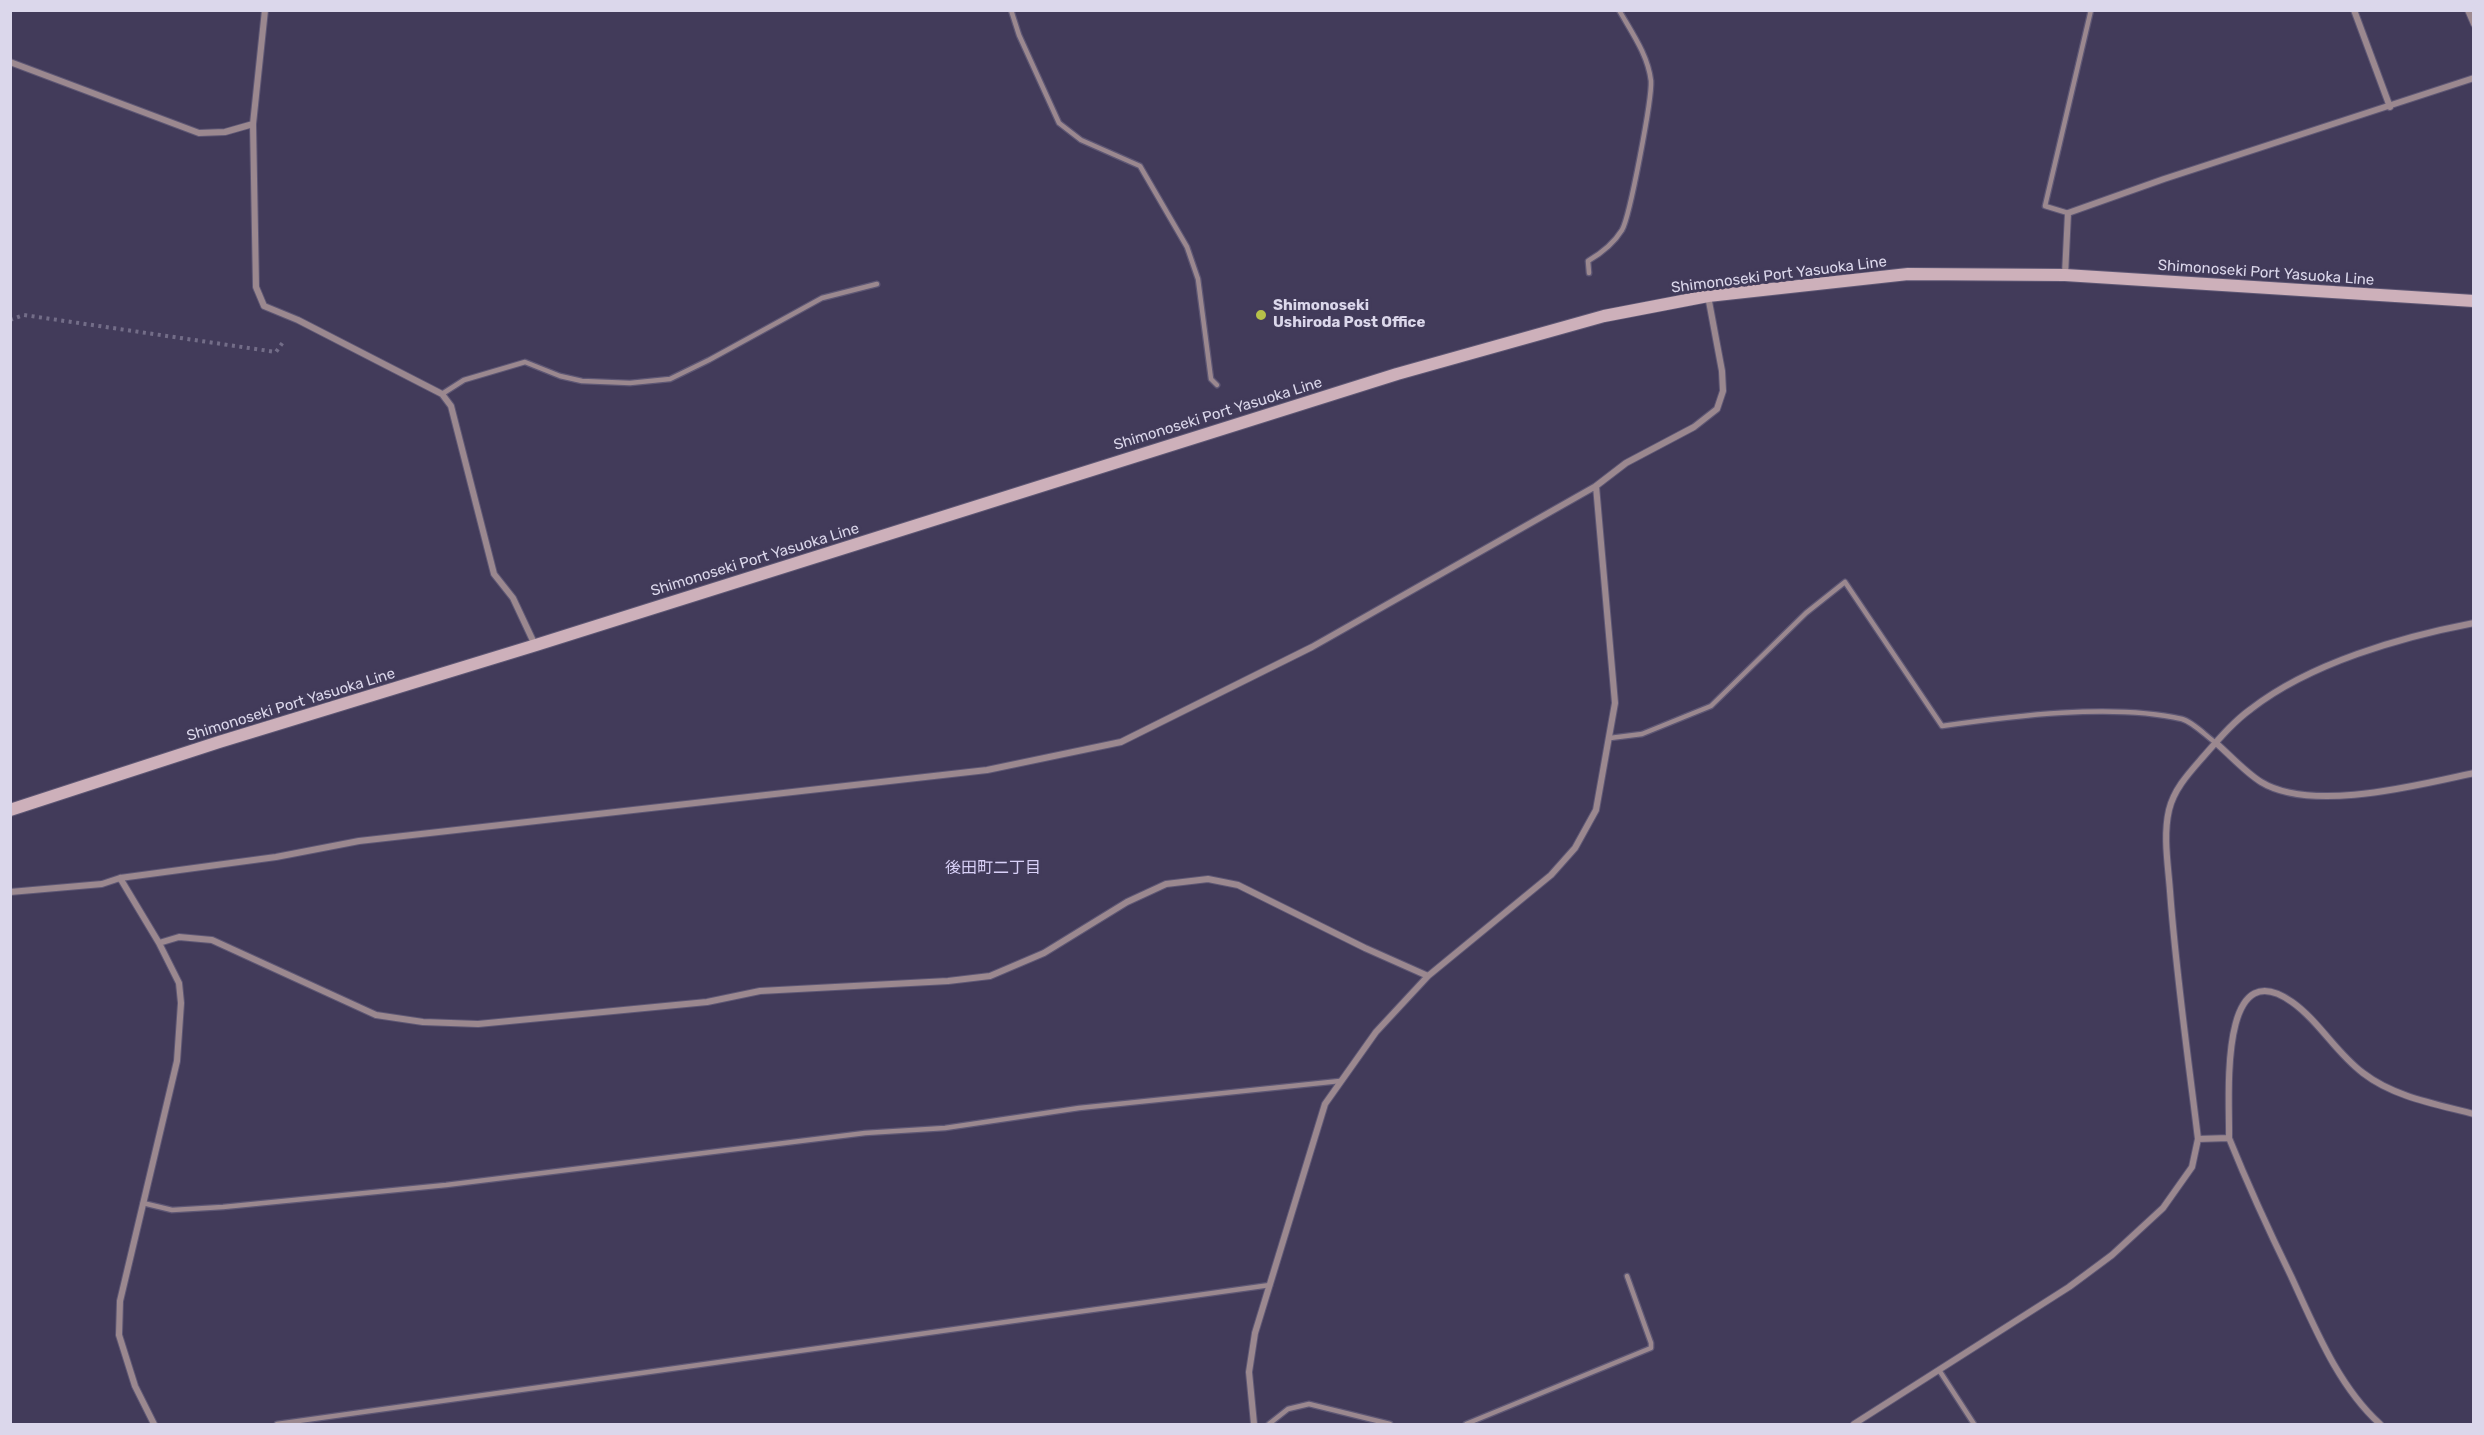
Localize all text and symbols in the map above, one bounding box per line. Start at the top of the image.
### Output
street label: Shimonoseki Port Yasuoka Line [1670,253,1888,297]
street label: Shimonoseki Port Yasuoka Line [2157,256,2375,290]
place label: Shimonoseki Ushiroda Post Office [1273,297,1425,332]
marker: Shimonoseki Ushiroda Post Office [1254,308,1268,322]
street label: Shimonoseki Port Yasuoka Line [1112,374,1324,454]
street label: Shimonoseki Port Yasuoka Line [649,520,861,600]
street label: Shimonoseki Port Yasuoka Line [185,665,397,745]
district label: 後田町二丁目 [945,858,1041,878]

